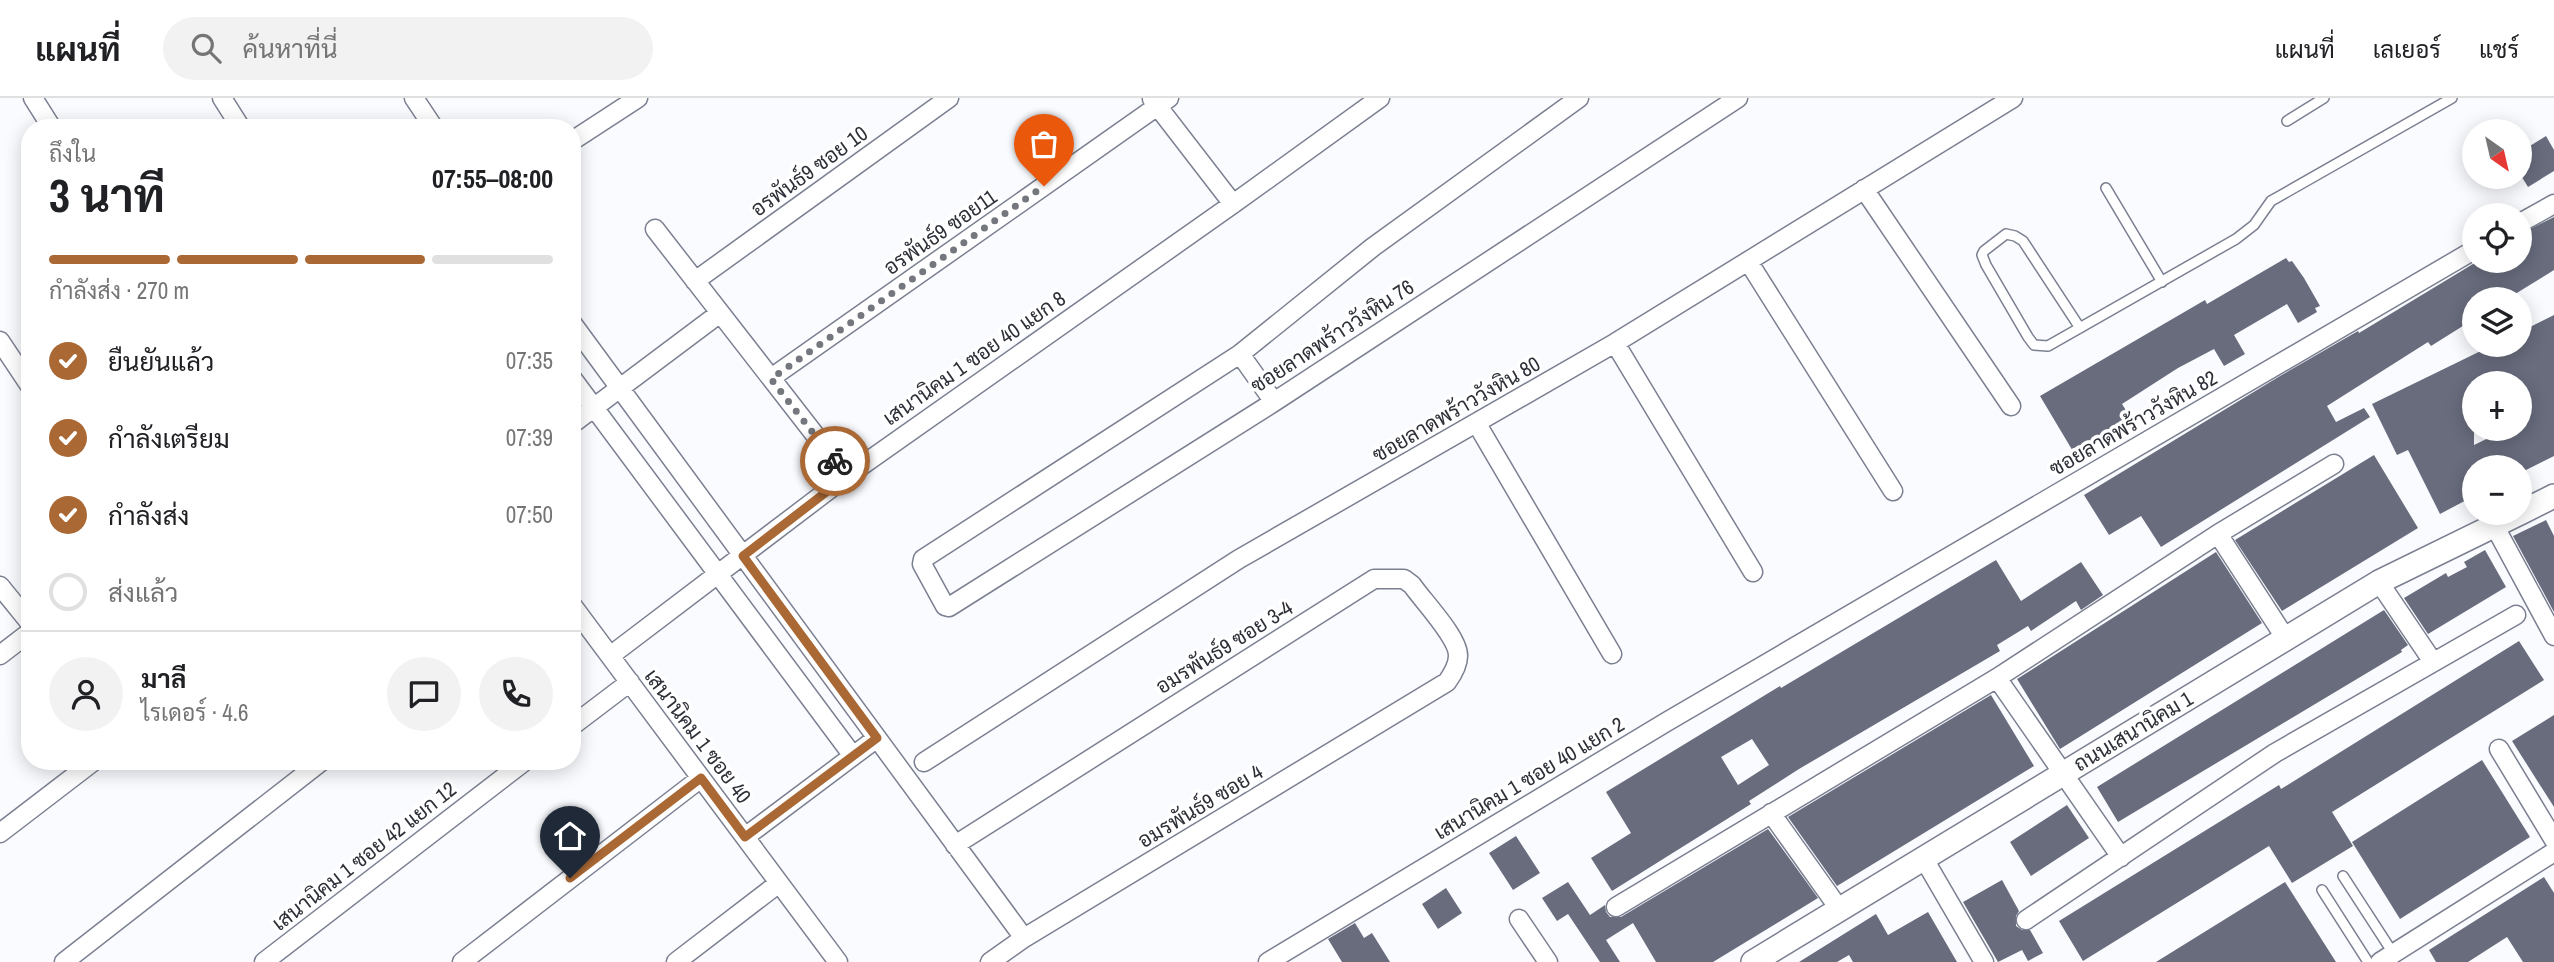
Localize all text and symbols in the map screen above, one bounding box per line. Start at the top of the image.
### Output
search box [163,17,653,80]
text: แผนที่ [35,27,121,71]
icon: search [187,29,225,67]
text: ค้นหาที่นี่ [243,31,338,66]
text: แผนที่ [2275,33,2335,65]
text: เลเยอร์ [2373,33,2441,65]
text: แชร์ [2479,33,2519,65]
pin [1014,114,1074,186]
street label: อรพันธ์9 ซอย 10 [745,119,873,223]
north arrow [2462,119,2532,189]
map controls [2462,119,2532,525]
icon: bag [1025,125,1063,163]
text: ถึงใน [49,138,96,169]
text: 07:55–08:00 [432,161,553,196]
text: 3 นาที [49,164,165,226]
street label: อรพันธ์9 ซอย11 [878,182,1003,282]
button: locate [2462,203,2532,273]
street label: ซอยลาดพร้าววังหิน 76 [1245,272,1419,400]
text: กำลังส่ง · 270 m [49,275,189,306]
street label: เสนานิคม 1 ซอย 40 แยก 8 [877,284,1071,432]
button: layers [2462,287,2532,357]
icon: check [49,342,87,380]
text: ยืนยันแล้ว [108,344,214,379]
text: 07:35 [506,345,553,376]
street label: ซอยลาดพร้าววังหิน 80 [1367,349,1545,469]
street label: ซอยลาดพร้าววังหิน 82 [2044,363,2222,483]
button: + [2462,371,2532,441]
icon: check [49,419,87,457]
text: กำลังเตรียม [108,421,230,456]
text: 07:39 [506,422,553,453]
courier [800,426,870,496]
icon: bike [816,442,854,480]
button: − [2462,455,2532,525]
icon: check [49,496,87,534]
text: กำลังส่ง [108,498,189,533]
text: 07:50 [506,499,553,530]
text: ส่งแล้ว [108,575,178,610]
street label: อมรพันธ์9 ซอย 3-4 [1150,593,1298,701]
button: person [49,657,123,731]
button: chat [387,657,461,731]
button: phone [479,657,553,731]
text: มาลี [141,661,186,696]
street label: เสนานิคม 1 ซอย 40 [638,663,758,809]
street label: ถนนเสนานิคม 1 [2068,684,2198,778]
text: ไรเดอร์ · 4.6 [141,697,248,728]
street label: เสนานิคม 1 ซอย 40 แยก 2 [1429,710,1629,846]
street label: อมรพันธ์9 ซอย 4 [1132,757,1268,855]
street label: เสนานิคม 1 ซอย 42 แยก 12 [266,775,462,937]
pin [540,806,600,878]
icon: home [551,817,589,855]

